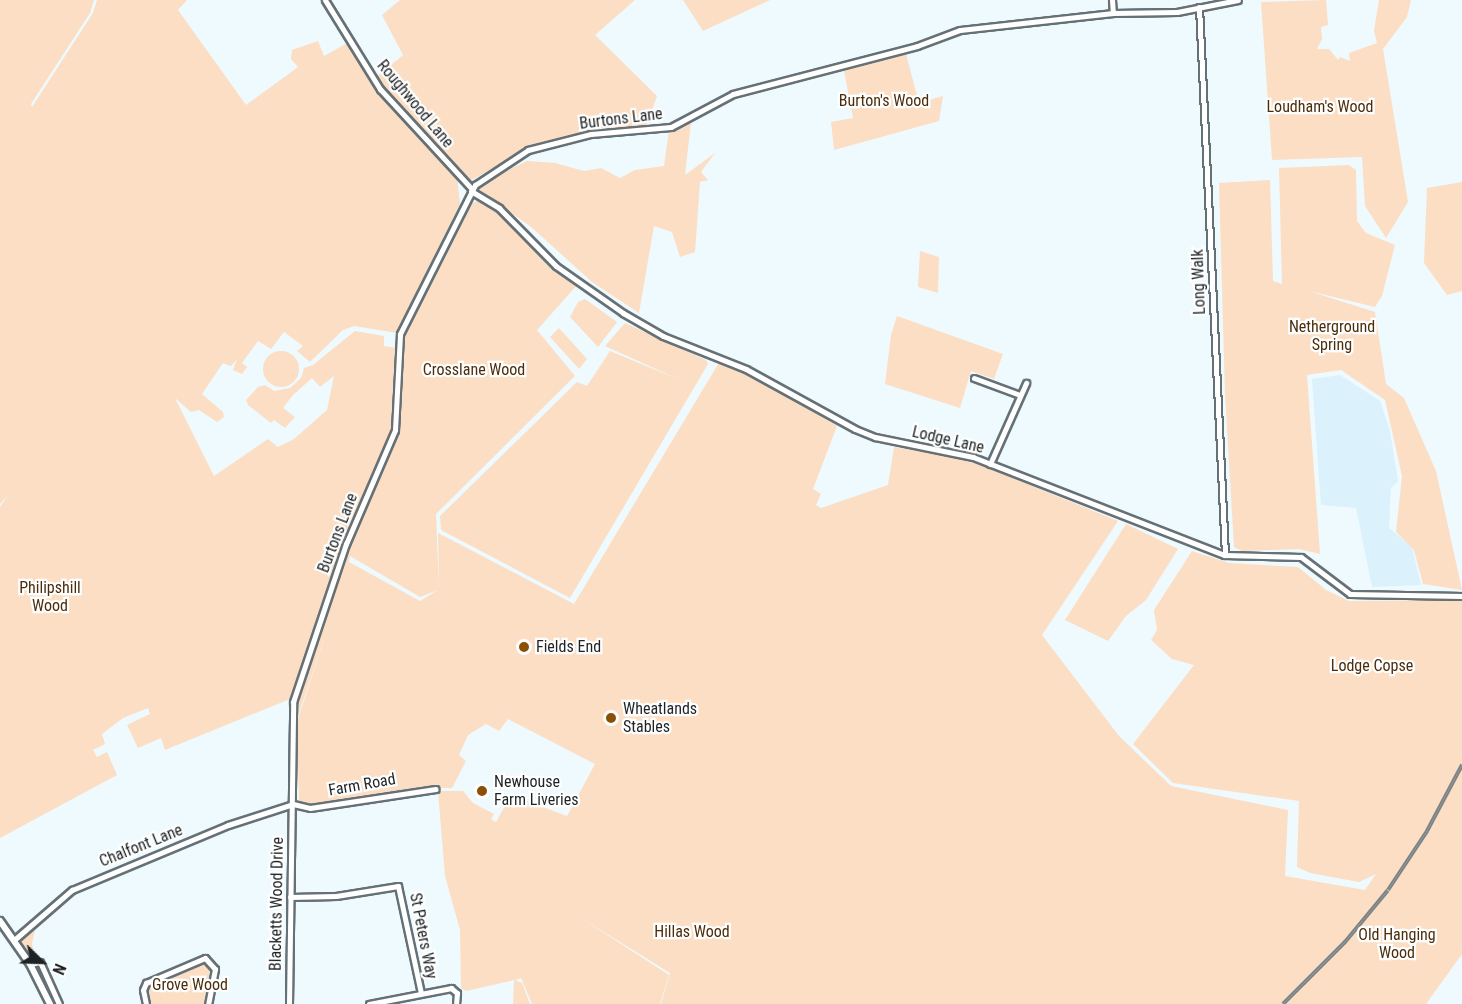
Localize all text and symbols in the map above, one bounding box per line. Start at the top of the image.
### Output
street label: Roughwood Lane [373,56,457,152]
park label: Burton's Wood [839,91,929,111]
park label: Loudham's Wood [1266,97,1374,117]
street label: Burtons Lane [578,104,664,134]
street label: Long Walk [1188,249,1210,315]
park label: Netherground Spring [1289,317,1375,355]
park label: Crosslane Wood [423,360,525,380]
street label: Lodge Lane [910,422,986,458]
street label: Burtons Lane [314,491,362,575]
park label: Philipshill Wood [19,578,81,616]
place label: Fields End [536,637,601,657]
marker: Fields End [517,640,531,654]
park label: Lodge Copse [1331,656,1413,676]
place label: Wheatlands Stables [623,699,697,737]
marker: Wheatlands Stables [604,711,618,725]
street label: Farm Road [327,770,397,800]
place label: Newhouse Farm Liveries [494,772,579,810]
marker: Newhouse Farm Liveries [475,784,489,798]
street label: Chalfont Lane [97,821,185,871]
street label: Blacketts Wood Drive [266,837,288,971]
street label: St Peters Way [405,891,441,981]
park label: Hillas Wood [654,922,730,942]
park label: Old Hanging Wood [1358,925,1436,963]
north arrow [12,932,72,992]
text: N [48,961,70,977]
park label: Grove Wood [152,975,228,995]

